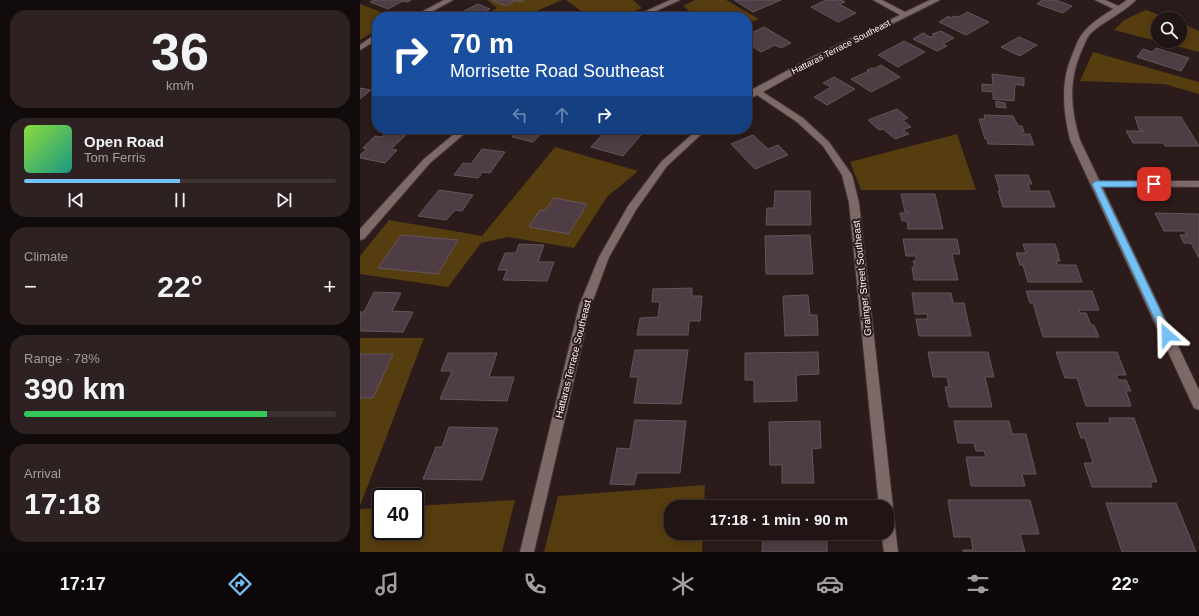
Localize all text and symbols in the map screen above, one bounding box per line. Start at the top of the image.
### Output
map controls [1151,12,1187,48]
button: search [1151,12,1187,48]
street label: Hattaras Terrace Southeast [790,17,892,76]
text: 36 [151,23,209,81]
icon: right [384,28,436,80]
text: 70 m [450,28,514,59]
text: Morrisette Road Southeast [450,61,664,81]
text: km/h [166,78,194,93]
icon: left [509,104,531,126]
icon: ahead [551,104,573,126]
icon: right [593,104,615,126]
text: Open Road [84,133,164,150]
text: Tom Ferris [84,150,145,165]
pin [1137,167,1171,201]
icon: arrive [1143,173,1165,195]
icon: previous [65,189,87,211]
icon: pause [169,189,191,211]
icon: next [273,189,295,211]
street label: Grainger Street Southeast [850,219,874,336]
text: Climate [24,249,68,264]
text: 22° [157,270,203,303]
text: − [24,274,37,299]
text: + [323,274,336,299]
street label: Hattaras Terrace Southeast [553,298,593,419]
position arrow [1146,314,1188,356]
text: Range · 78% [24,351,100,366]
text: 390 km [24,372,126,405]
text: Arrival [24,466,61,481]
text: 17:18 [24,487,101,520]
speed limit sign: 40 [372,488,424,540]
text: 17:18 · 1 min · 90 m [710,511,848,528]
icon: directions [226,570,254,598]
icon: music [373,570,401,598]
icon: phone [521,570,549,598]
icon: climate [669,570,697,598]
icon: car [816,570,844,598]
icon: filters [964,570,992,598]
text: 17:17 [60,574,106,594]
text: 22° [1112,574,1139,594]

